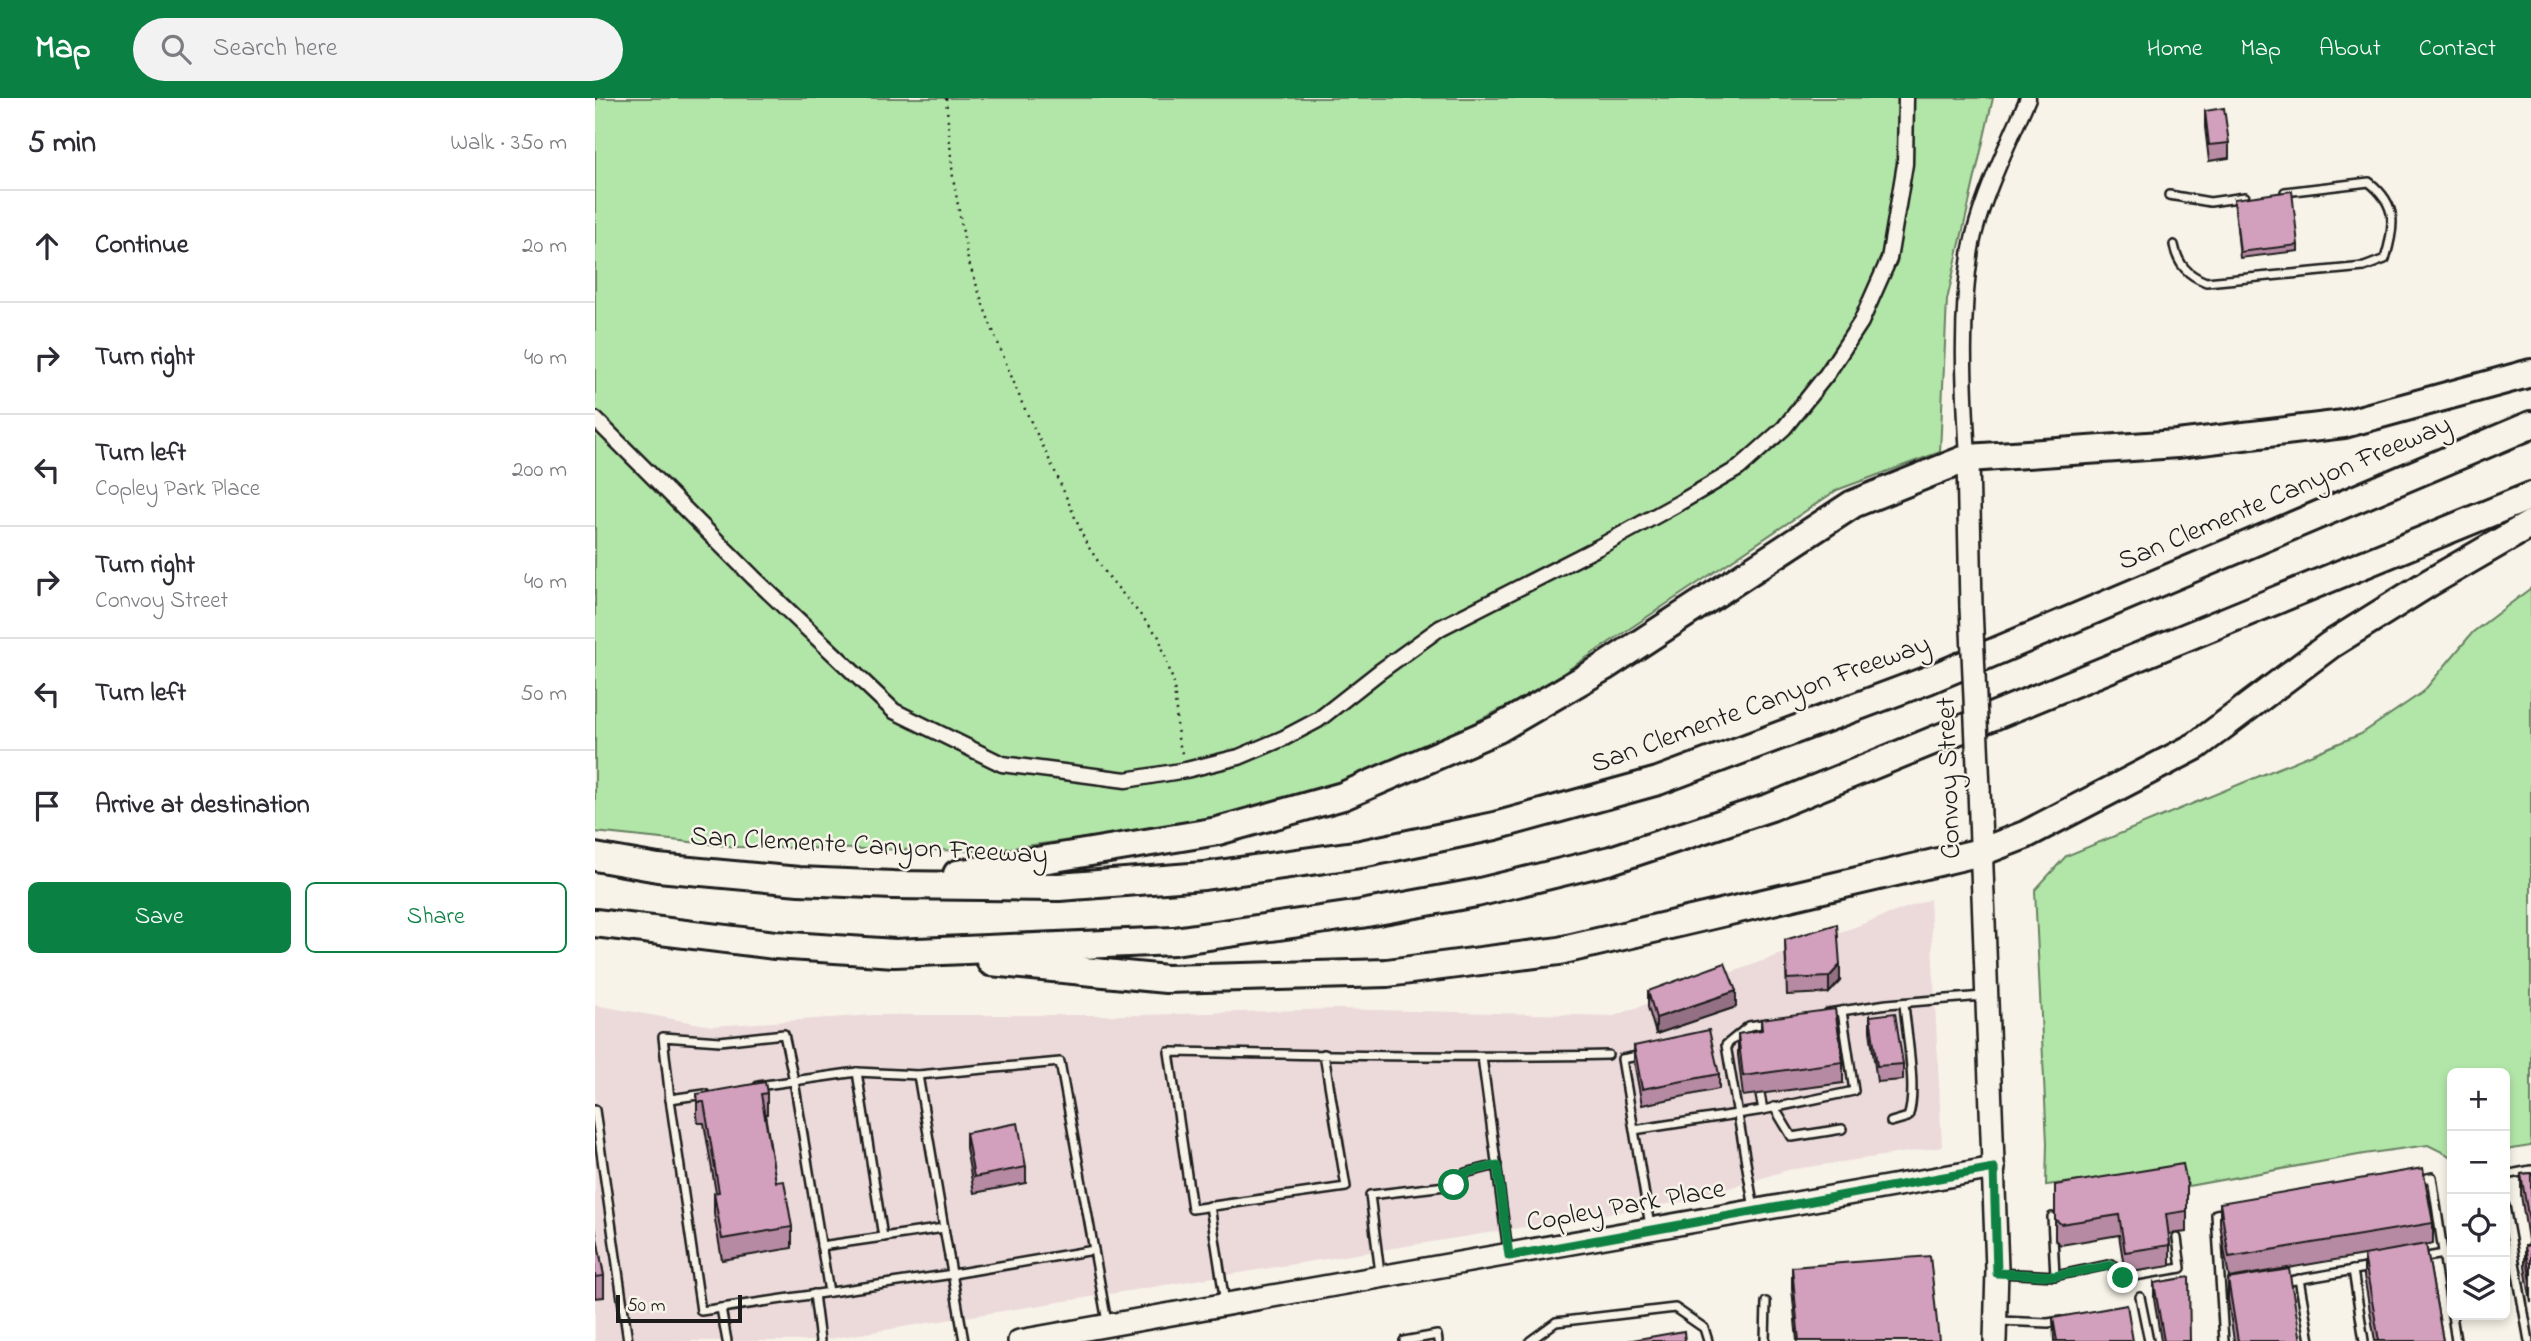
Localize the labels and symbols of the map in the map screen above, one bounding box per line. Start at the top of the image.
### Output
street label: San Clemente Canyon Freeway [2112,405,2458,583]
street label: San Clemente Canyon Freeway [1586,624,1936,786]
street label: Convoy Street [1927,696,1973,860]
street label: San Clemente Canyon Freeway [689,817,1049,877]
route start [1438,1169,1469,1200]
street label: Copley Park Place [1523,1169,1729,1245]
route end [2107,1262,2138,1293]
scale bar [616,1292,742,1324]

